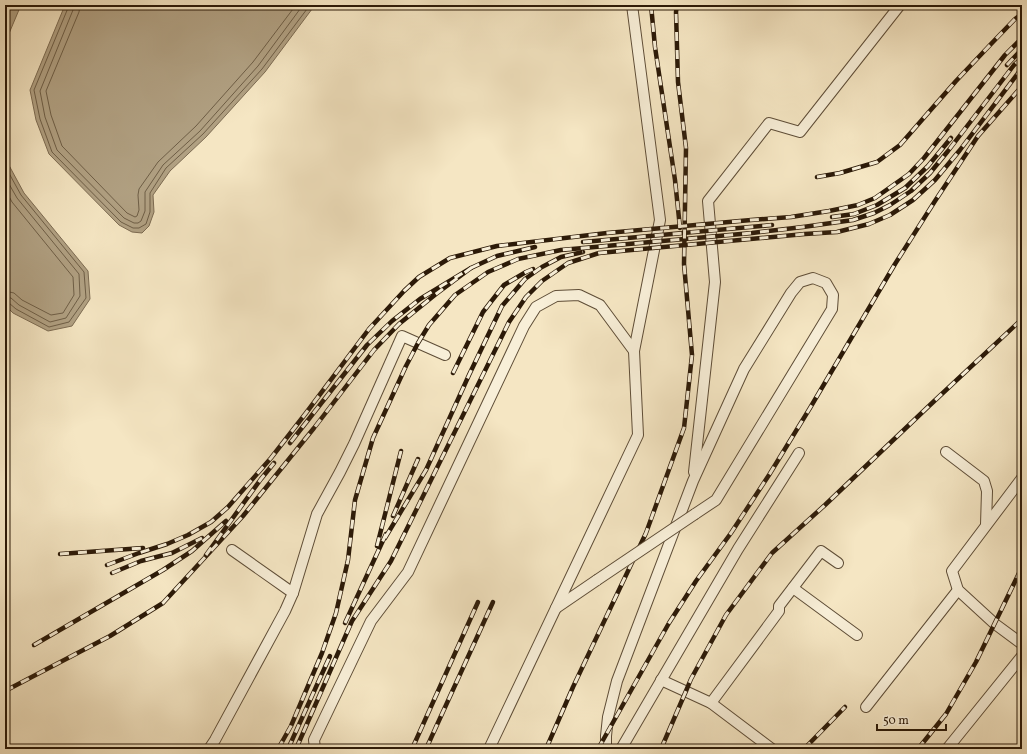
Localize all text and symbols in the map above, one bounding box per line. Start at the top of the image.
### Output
scale bar [877,706,946,732]
text: 50 m [883,713,909,729]

